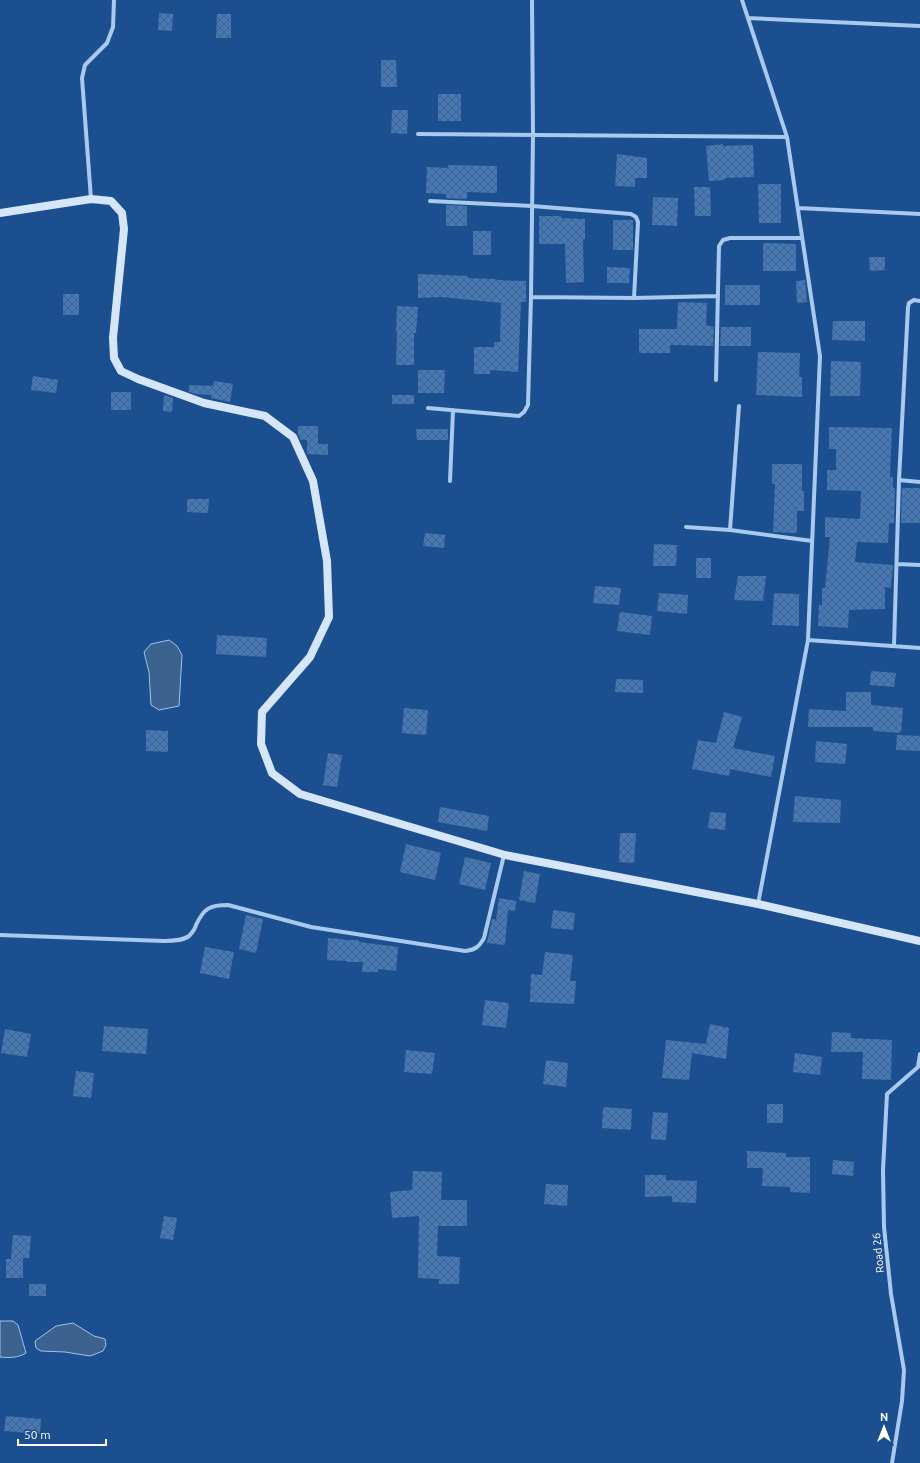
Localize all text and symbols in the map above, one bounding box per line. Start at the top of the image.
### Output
street label: Road 26 [870,1232,886,1274]
north arrow [864,1407,904,1447]
text: N [880,1411,888,1423]
scale bar [18,1421,106,1447]
text: 50 m [24,1428,51,1441]

